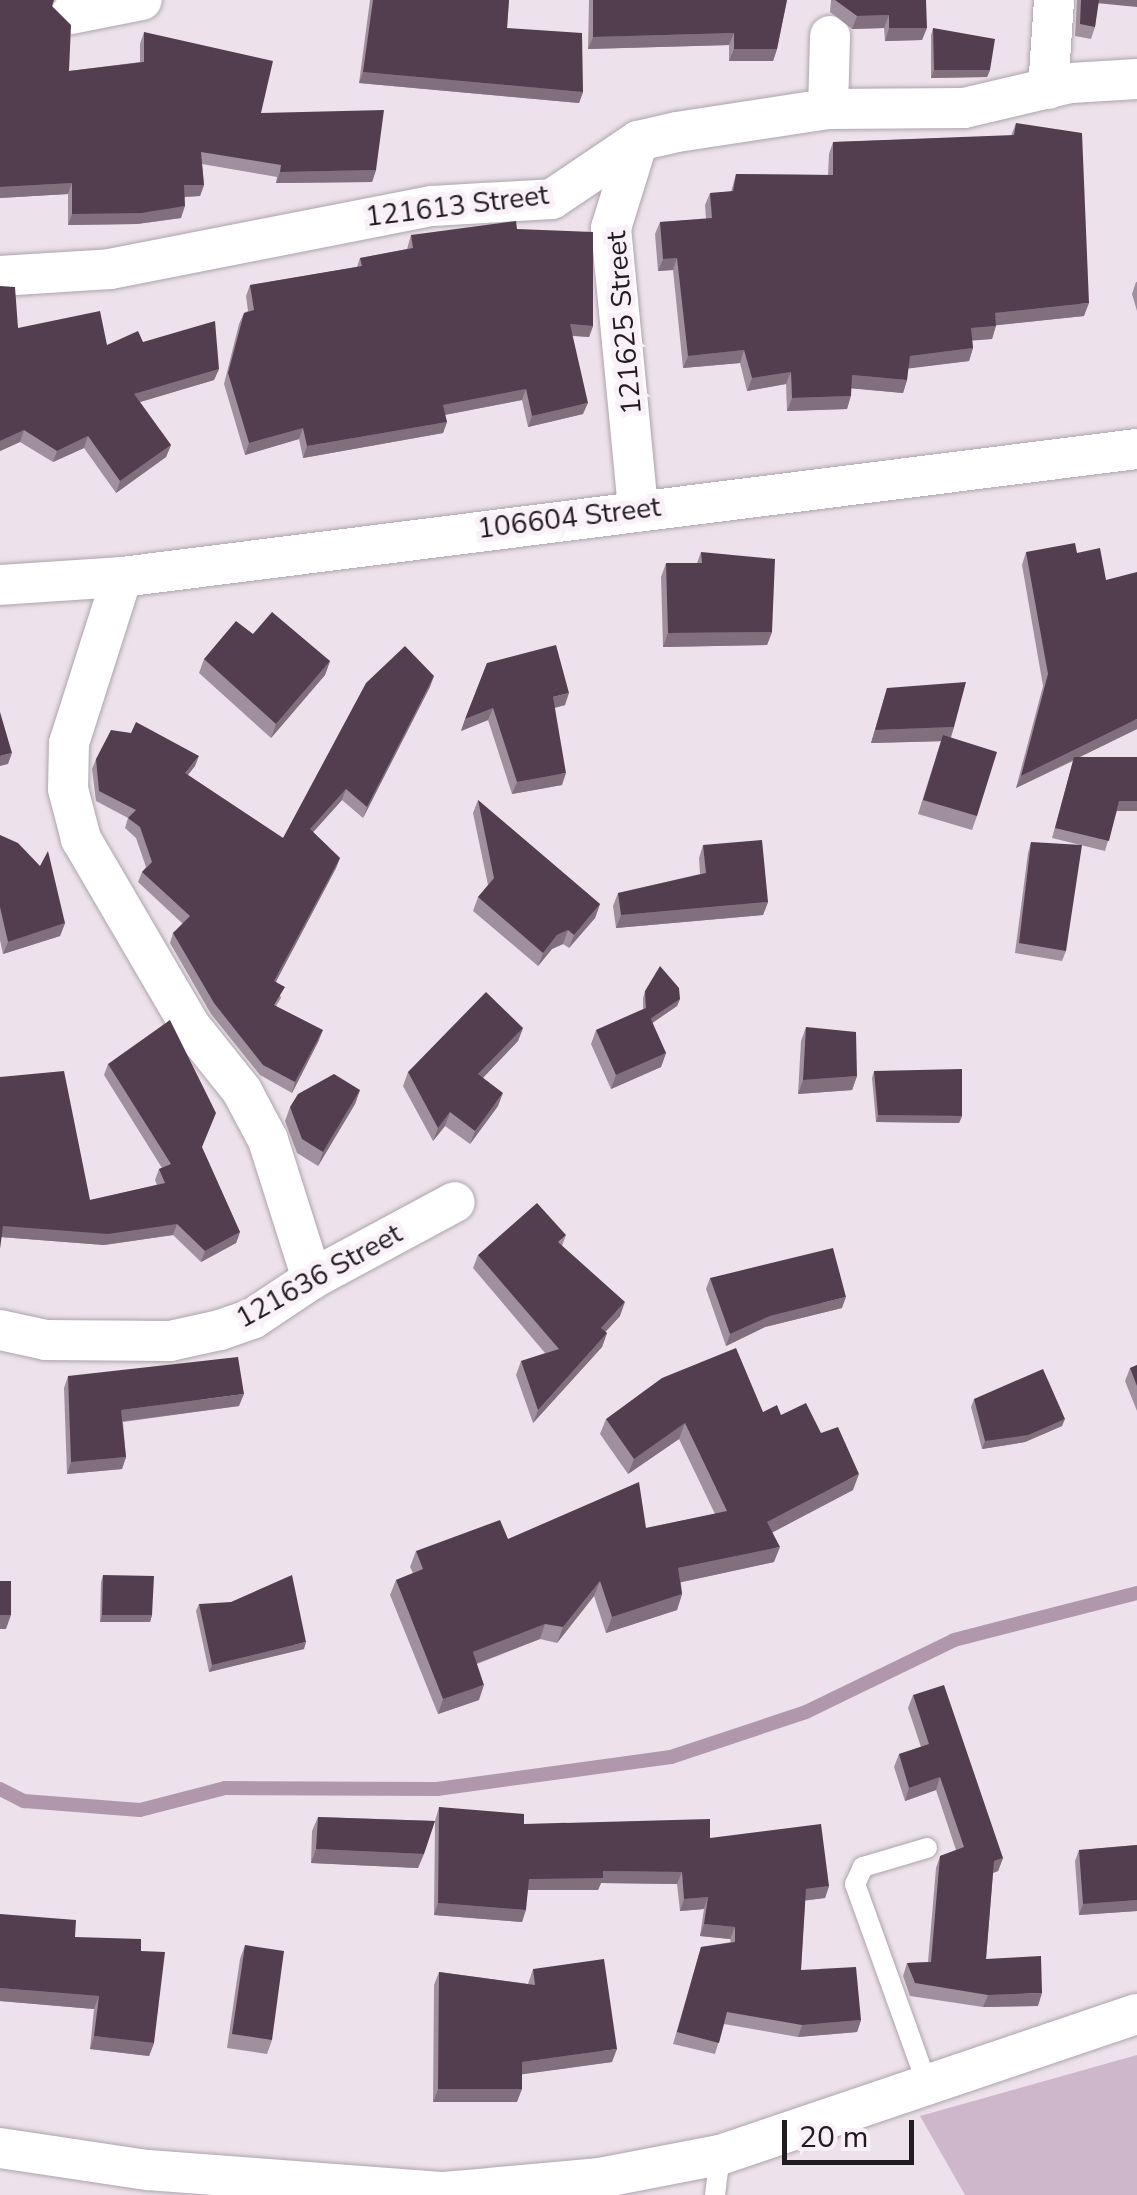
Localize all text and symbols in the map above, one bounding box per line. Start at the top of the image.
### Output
street label: 121613 Street [363,178,551,234]
street label: 121625 Street [599,230,649,416]
street label: 106604 Street [475,490,663,546]
street label: 121636 Street [230,1217,408,1335]
scale bar [787,2100,920,2162]
text: 20 m [799,2117,868,2158]

